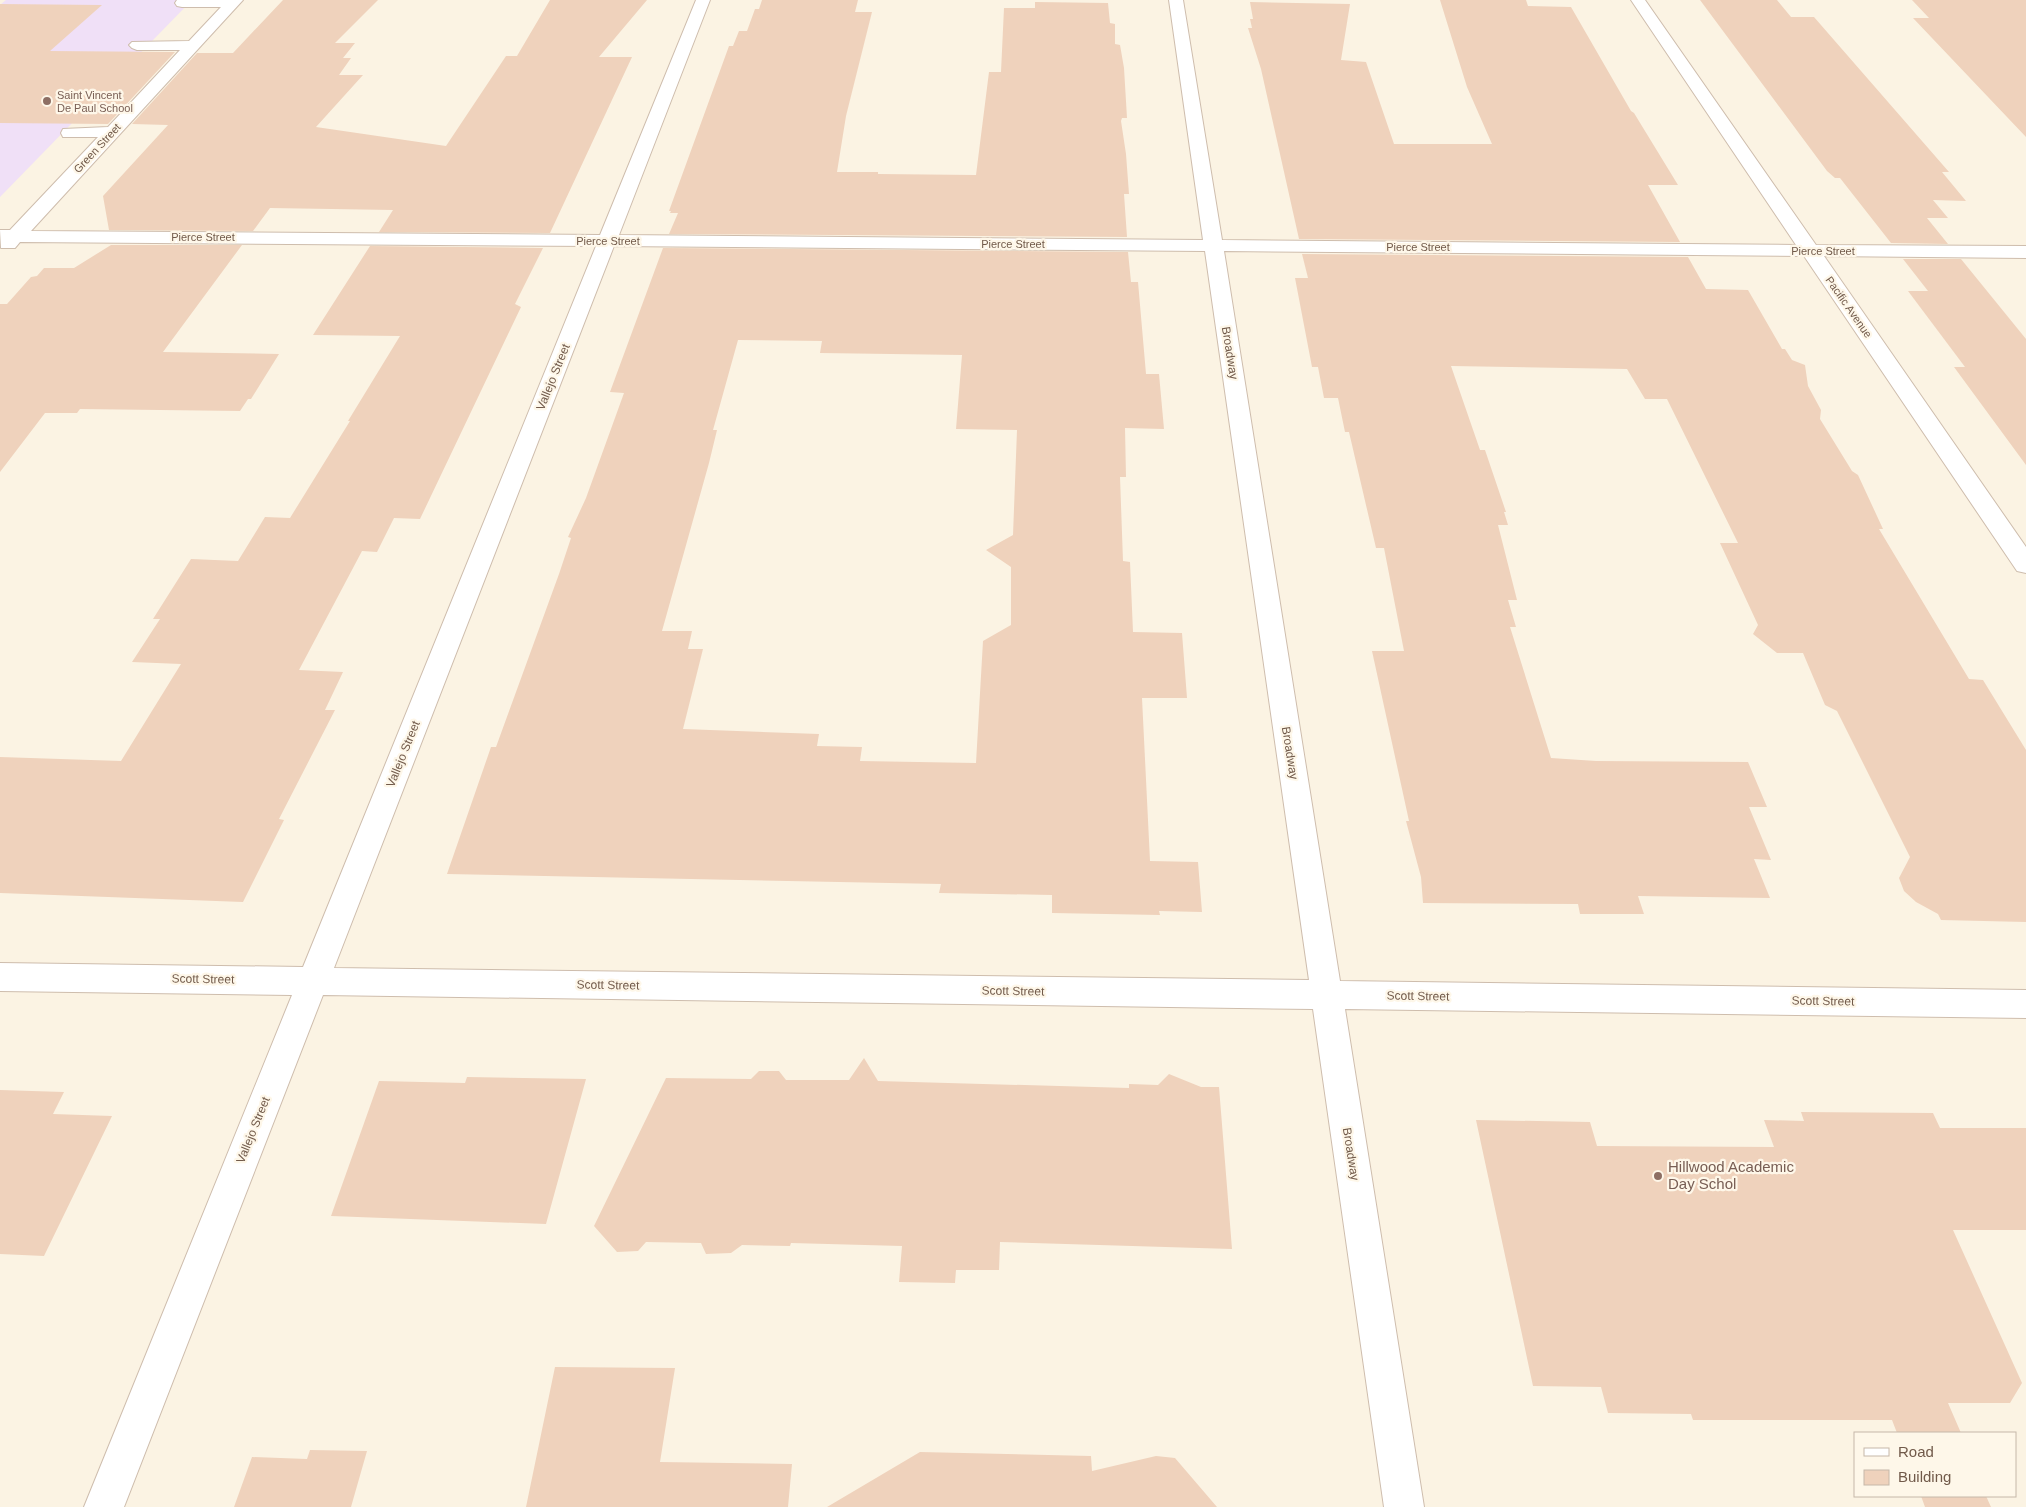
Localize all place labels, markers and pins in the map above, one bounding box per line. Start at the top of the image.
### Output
place label: Saint Vincent De Paul School [57,89,133,114]
marker: Saint Vincent De Paul School [41,95,53,107]
place label: Hillwood Academic Day Schol [1668,1158,1794,1192]
marker: Hillwood Academic Day Schol [1652,1170,1664,1182]

